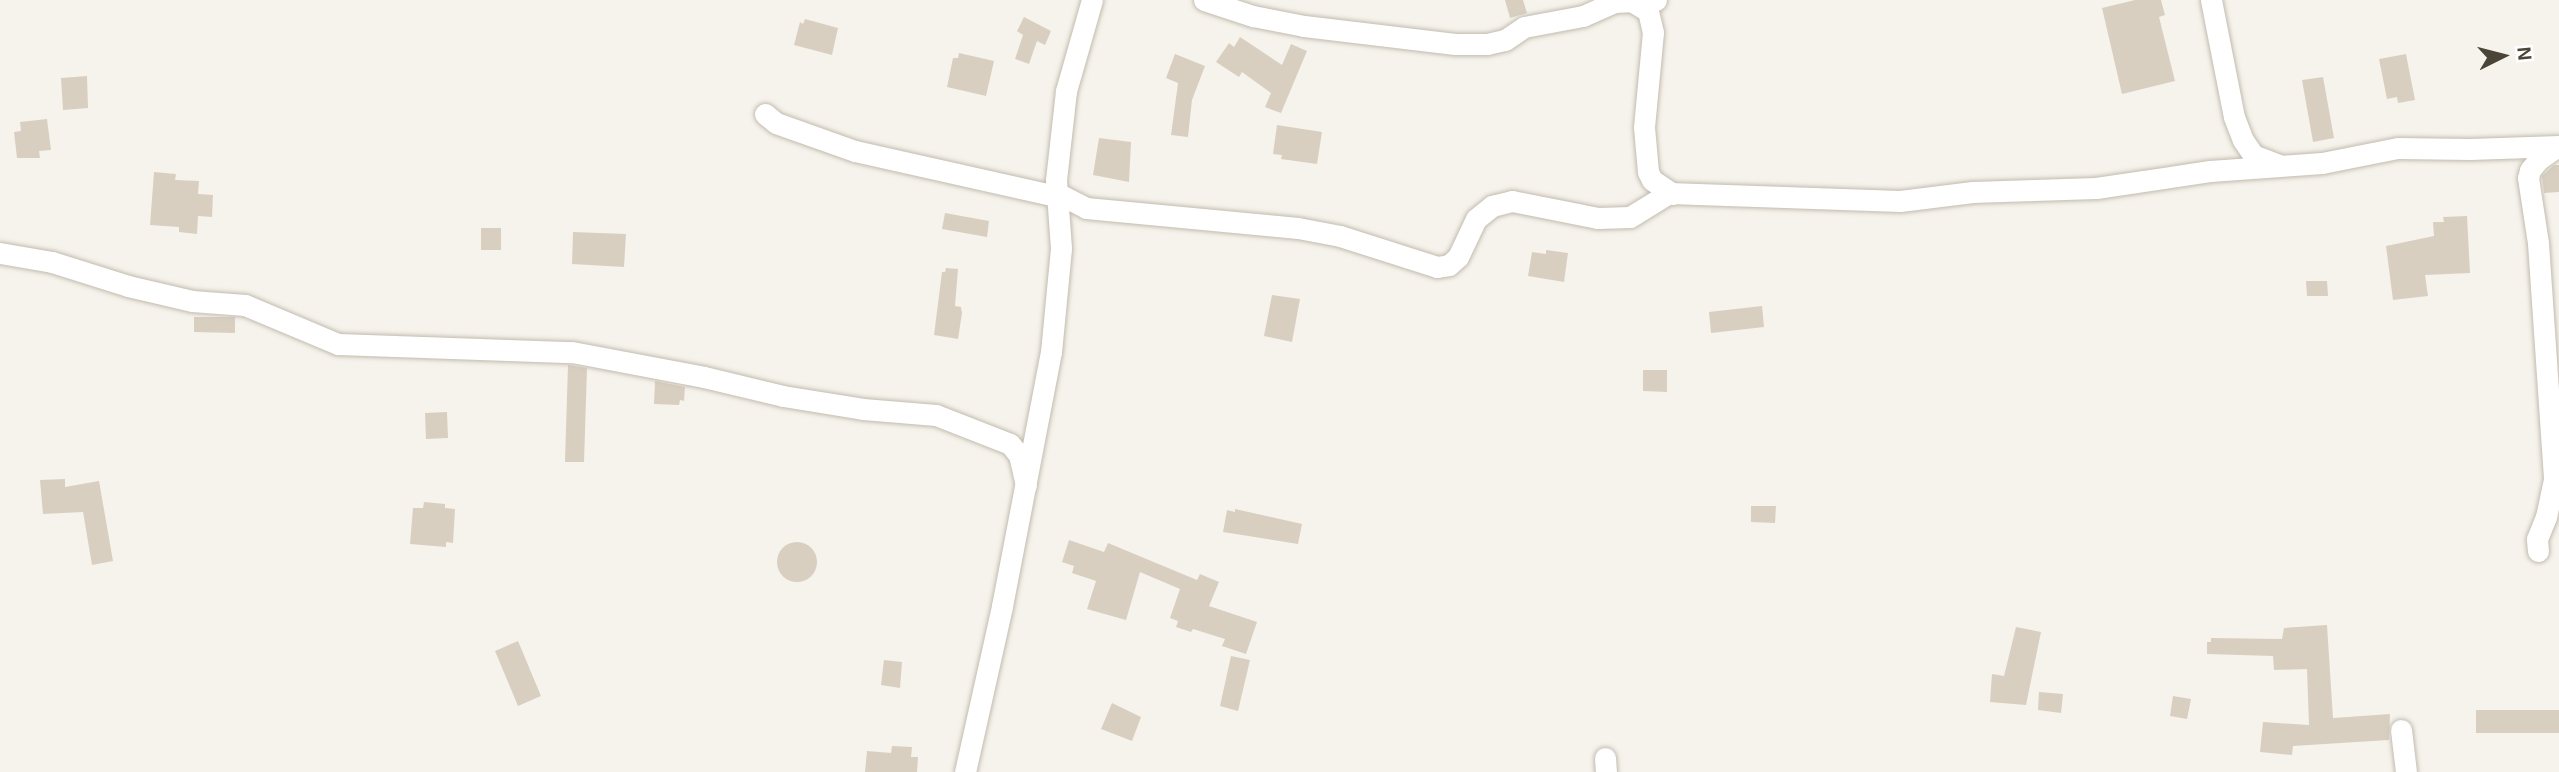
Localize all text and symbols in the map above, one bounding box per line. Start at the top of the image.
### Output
north arrow [2468,21,2538,91]
text: N [2513,46,2536,62]

